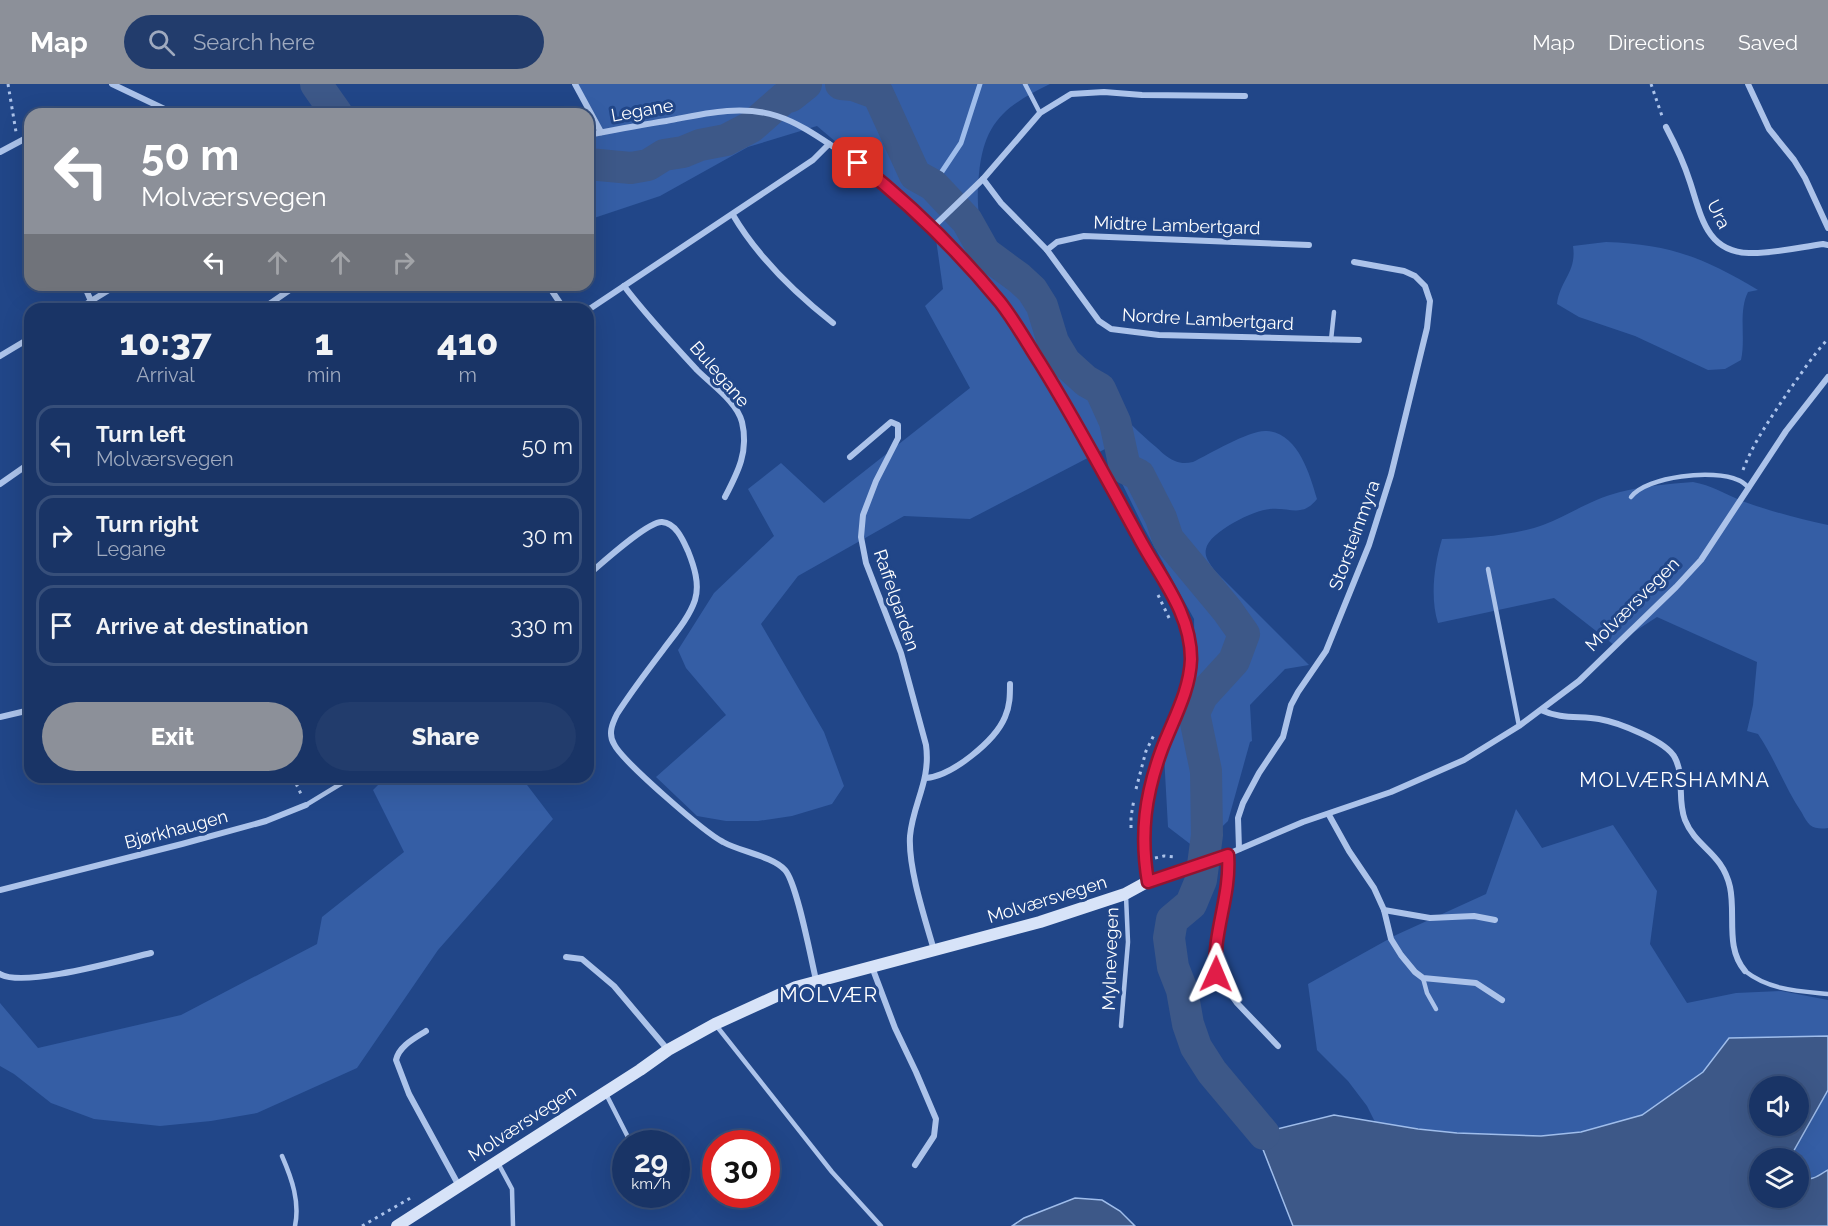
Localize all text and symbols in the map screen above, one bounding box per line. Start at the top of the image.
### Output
search box [124,15,544,69]
text: Map [30,26,88,59]
icon: search [145,26,178,59]
text: Search here [193,29,315,55]
text: Map [1532,30,1575,55]
text: Directions [1608,30,1705,55]
text: Saved [1738,30,1798,55]
street label: Legane [609,94,675,126]
text: 50 m [141,131,239,180]
icon: left [42,132,120,210]
pin [832,137,883,188]
icon: arrive [841,146,874,179]
text: Molværsvegen [141,181,327,212]
street label: Ura [1703,196,1735,232]
street label: Midtre Lambertgard [1093,212,1261,238]
icon: left [198,246,231,279]
icon: ahead [261,246,294,279]
icon: ahead [324,246,357,279]
icon: right [387,246,420,279]
street label: Nordre Lambertgard [1122,304,1294,334]
text: 10:37 [120,321,211,363]
text: 1 [315,321,333,363]
text: 410 [437,321,498,363]
street label: Bulegane [686,337,754,411]
text: Arrival [136,363,195,387]
text: min [307,363,341,387]
text: m [458,363,477,387]
text: Turn left [96,421,186,447]
icon: left [45,429,78,462]
text: 50 m [522,433,573,459]
text: Molværsvegen [96,447,234,471]
street label: Storsteinmyra [1324,477,1384,593]
text: Turn right [96,511,199,537]
icon: right [45,519,78,552]
text: 30 m [522,523,573,549]
text: Legane [96,537,166,561]
street label: Raffelgarden [870,546,924,654]
street label: Molværsvegen [1581,553,1683,655]
icon: arrive [45,609,78,642]
text: Arrive at destination [96,613,309,639]
text: 330 m [510,613,573,639]
button: Exit [42,702,303,771]
button: Share [315,702,576,771]
district label: MOLVÆRSHAMNA [1579,768,1771,792]
street label: Bjørkhaugen [122,805,230,853]
street label: Molværsvegen [985,871,1109,927]
street label: Mylnevegen [1098,907,1122,1011]
position arrow [1184,942,1248,1006]
district label: MOLVÆR [779,982,879,1007]
map controls [1749,1076,1809,1208]
button: sound [1749,1076,1809,1136]
street label: Molværsvegen [464,1080,580,1166]
speed limit sign: 30 [702,1130,780,1208]
text: 29 [634,1144,668,1179]
button: layers [1749,1148,1809,1208]
text: km/h [631,1175,671,1193]

